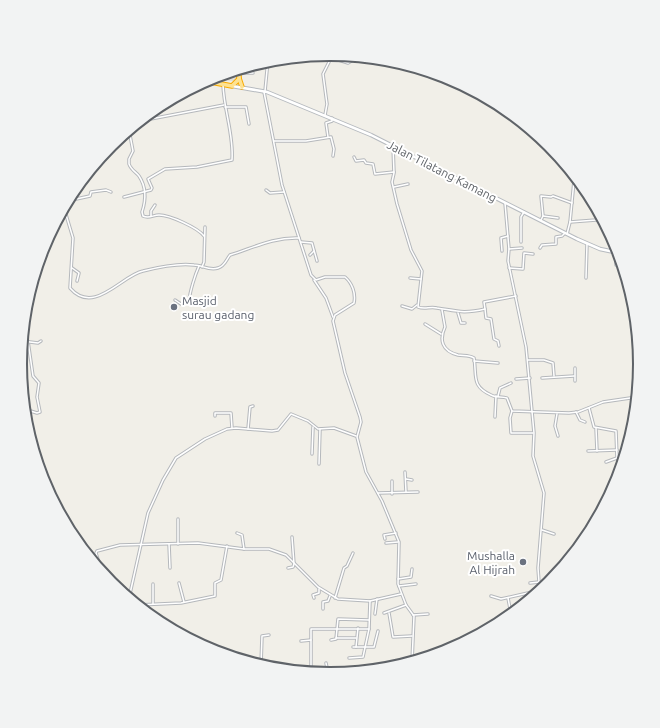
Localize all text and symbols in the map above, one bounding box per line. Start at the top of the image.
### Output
street label: Jalan Tilatang Kamang [385,138,499,204]
place label: Masjid surau gadang [182,294,254,321]
marker: Masjid surau gadang [169,302,179,312]
place label: Mushalla Al Hijrah [467,549,515,576]
marker: Mushalla Al Hijrah [518,557,528,567]

